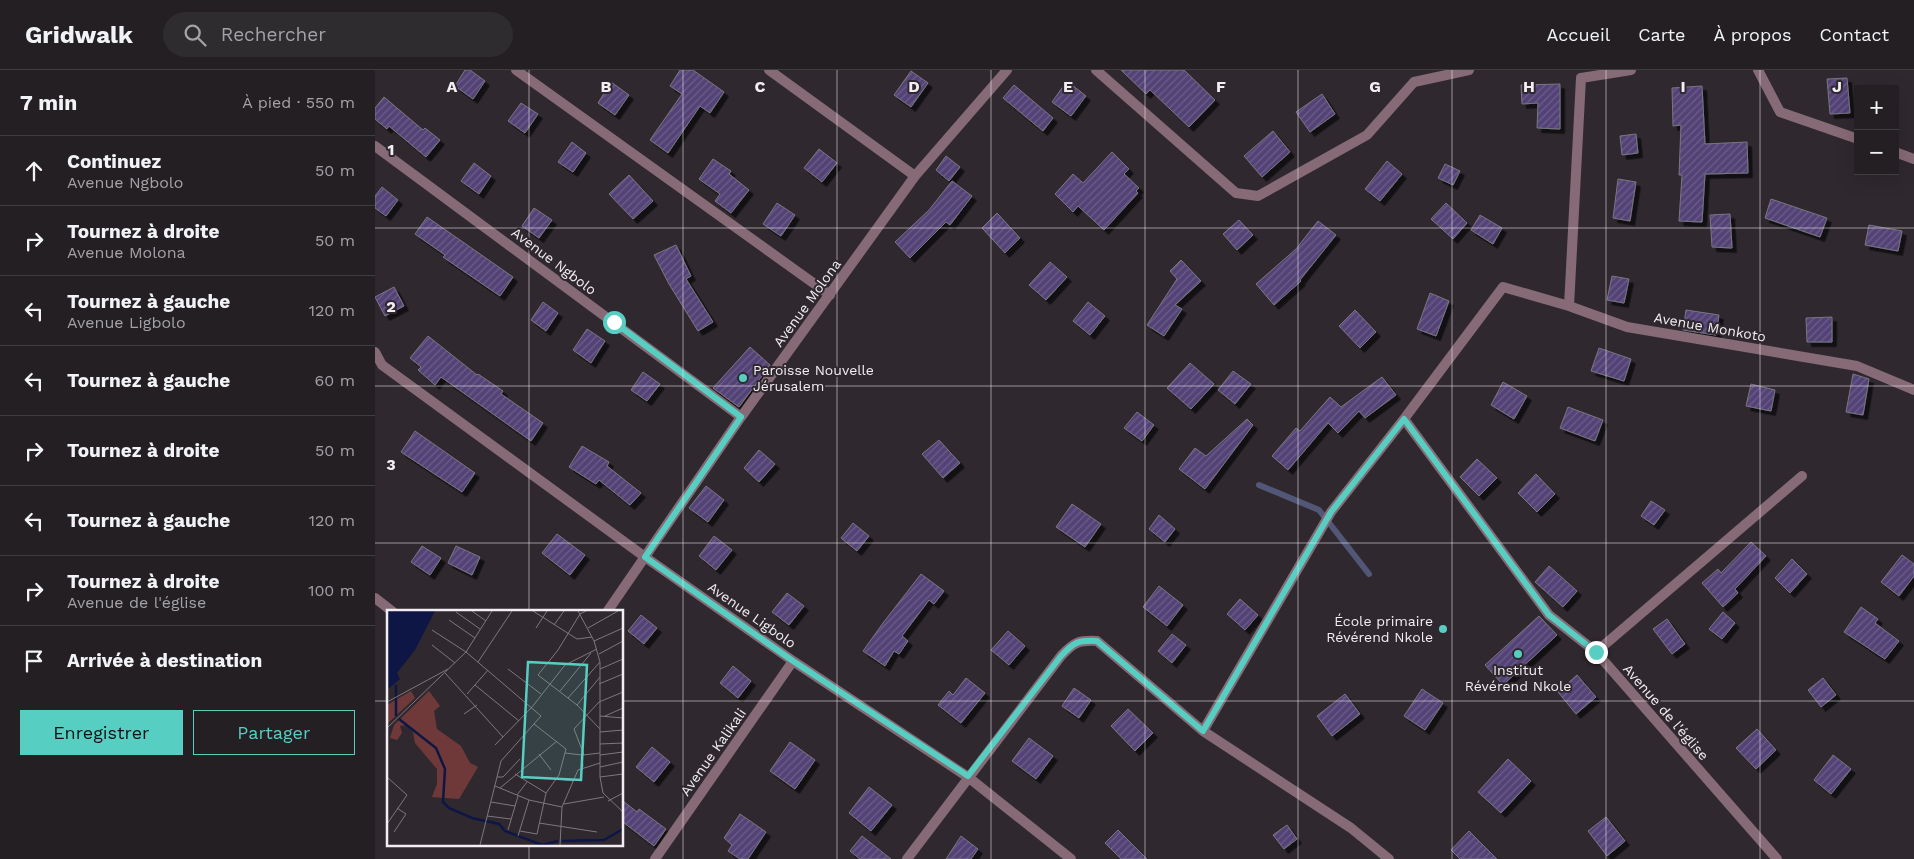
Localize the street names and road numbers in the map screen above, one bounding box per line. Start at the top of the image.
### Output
street label: Avenue Ngbolo [509,224,599,298]
street label: Avenue Molona [770,256,844,350]
street label: Avenue Monkoto [1653,309,1767,345]
street label: Avenue Ligbolo [705,579,799,651]
street label: Avenue de l'église [1620,661,1712,763]
street label: Avenue Kalikali [677,705,749,799]

